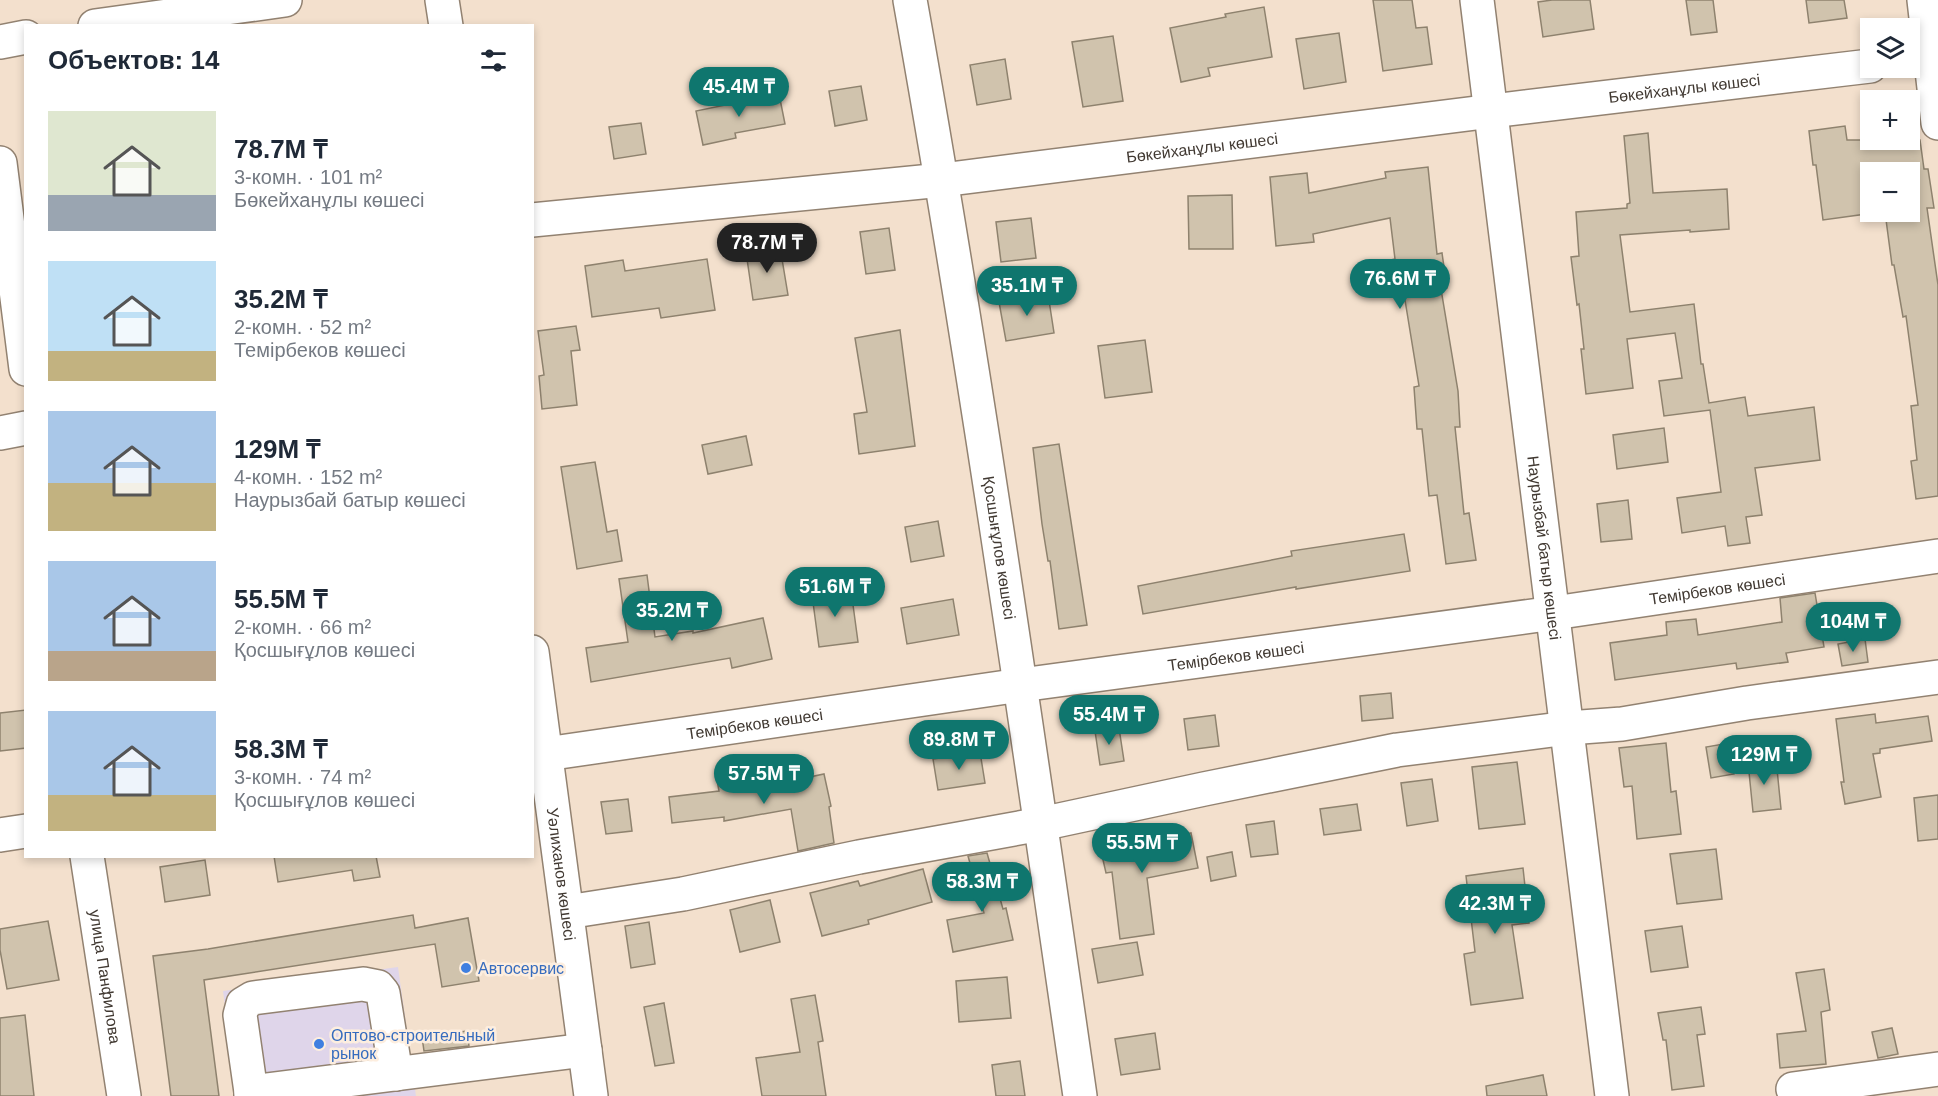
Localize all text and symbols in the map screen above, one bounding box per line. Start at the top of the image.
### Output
map controls [1860,18,1920,222]
button: layers [1860,18,1920,78]
icon: filters [477,44,510,77]
text: Объектов: 14 [48,45,219,75]
pin: 45.4M ₸ [684,67,794,118]
street label: Бөкейханұлы көшесі [1608,71,1761,106]
text: 45.4M ₸ [703,75,775,97]
button: + [1860,90,1920,150]
street label: Бөкейханұлы көшесі [1125,130,1279,166]
text: 78.7M ₸ [234,134,328,164]
icon: home [96,135,168,207]
button: − [1860,162,1920,222]
text: 3-комн. · 101 m² [234,166,382,188]
text: Бөкейханұлы көшесі [234,189,425,211]
pin: 78.7M ₸ [712,223,822,274]
text: 78.7M ₸ [731,231,803,253]
pin: 76.6M ₸ [1345,259,1455,310]
pin: 35.1M ₸ [972,266,1082,317]
text: 76.6M ₸ [1364,267,1436,289]
text: 35.1M ₸ [991,274,1063,296]
text: 35.2M ₸ [234,284,328,314]
icon: home [96,285,168,357]
text: 2-комн. · 52 m² [234,316,371,338]
text: Темірбеков көшесі [234,339,406,361]
text: 129M ₸ [234,434,320,464]
icon: home [96,435,168,507]
street label: Наурызбай батыр көшесі [1524,455,1564,641]
text: 4-комн. · 152 m² [234,466,382,488]
street label: Қосшығұлов көшесі [980,475,1018,621]
text: Наурызбай батыр көшесі [234,489,466,511]
pin: 51.6M ₸ [780,567,890,618]
street label: Темірбеков көшесі [1648,571,1787,608]
text: 51.6M ₸ [799,575,871,597]
text: 55.5M ₸ [234,584,328,614]
icon: home [96,585,168,657]
pin: 35.2M ₸ [617,591,727,642]
text: 35.2M ₸ [636,599,708,621]
pin: 104M ₸ [1804,602,1902,653]
text: 104M ₸ [1820,610,1886,632]
text: 2-комн. · 66 m² [234,616,371,638]
text: Қосшығұлов көшесі [234,639,415,661]
street label: Темірбеков көшесі [1167,639,1305,674]
pin: 55.4M ₸ [1054,695,1164,746]
text: 55.4M ₸ [1073,703,1145,725]
street label: Темірбеков көшесі [686,706,824,742]
pin: 89.8M ₸ [904,720,1014,771]
text: 89.8M ₸ [923,728,995,750]
text: 58.3M ₸ [234,734,328,764]
icon: home [96,735,168,807]
pin: 129M ₸ [1715,735,1813,786]
text: 129M ₸ [1731,743,1797,765]
pin: 57.5M ₸ [709,754,819,805]
text: 57.5M ₸ [728,762,800,784]
text: 3-комн. · 74 m² [234,766,371,788]
text: Қосшығұлов көшесі [234,789,415,811]
street label: Уәлиханов көшесі [544,807,578,942]
pin: 55.5M ₸ [1087,823,1197,874]
text: 55.5M ₸ [1106,831,1178,853]
pin: 58.3M ₸ [927,862,1037,913]
text: 58.3M ₸ [946,870,1018,892]
pin: 42.3M ₸ [1440,884,1550,935]
text: 42.3M ₸ [1459,892,1531,914]
street label: улица Панфилова [86,908,124,1045]
place label: Автосервис [478,960,564,977]
marker: Автосервис [459,961,473,975]
place label: Оптово-строительный рынок [331,1027,495,1062]
marker: Оптово-строительный рынок [312,1037,326,1051]

